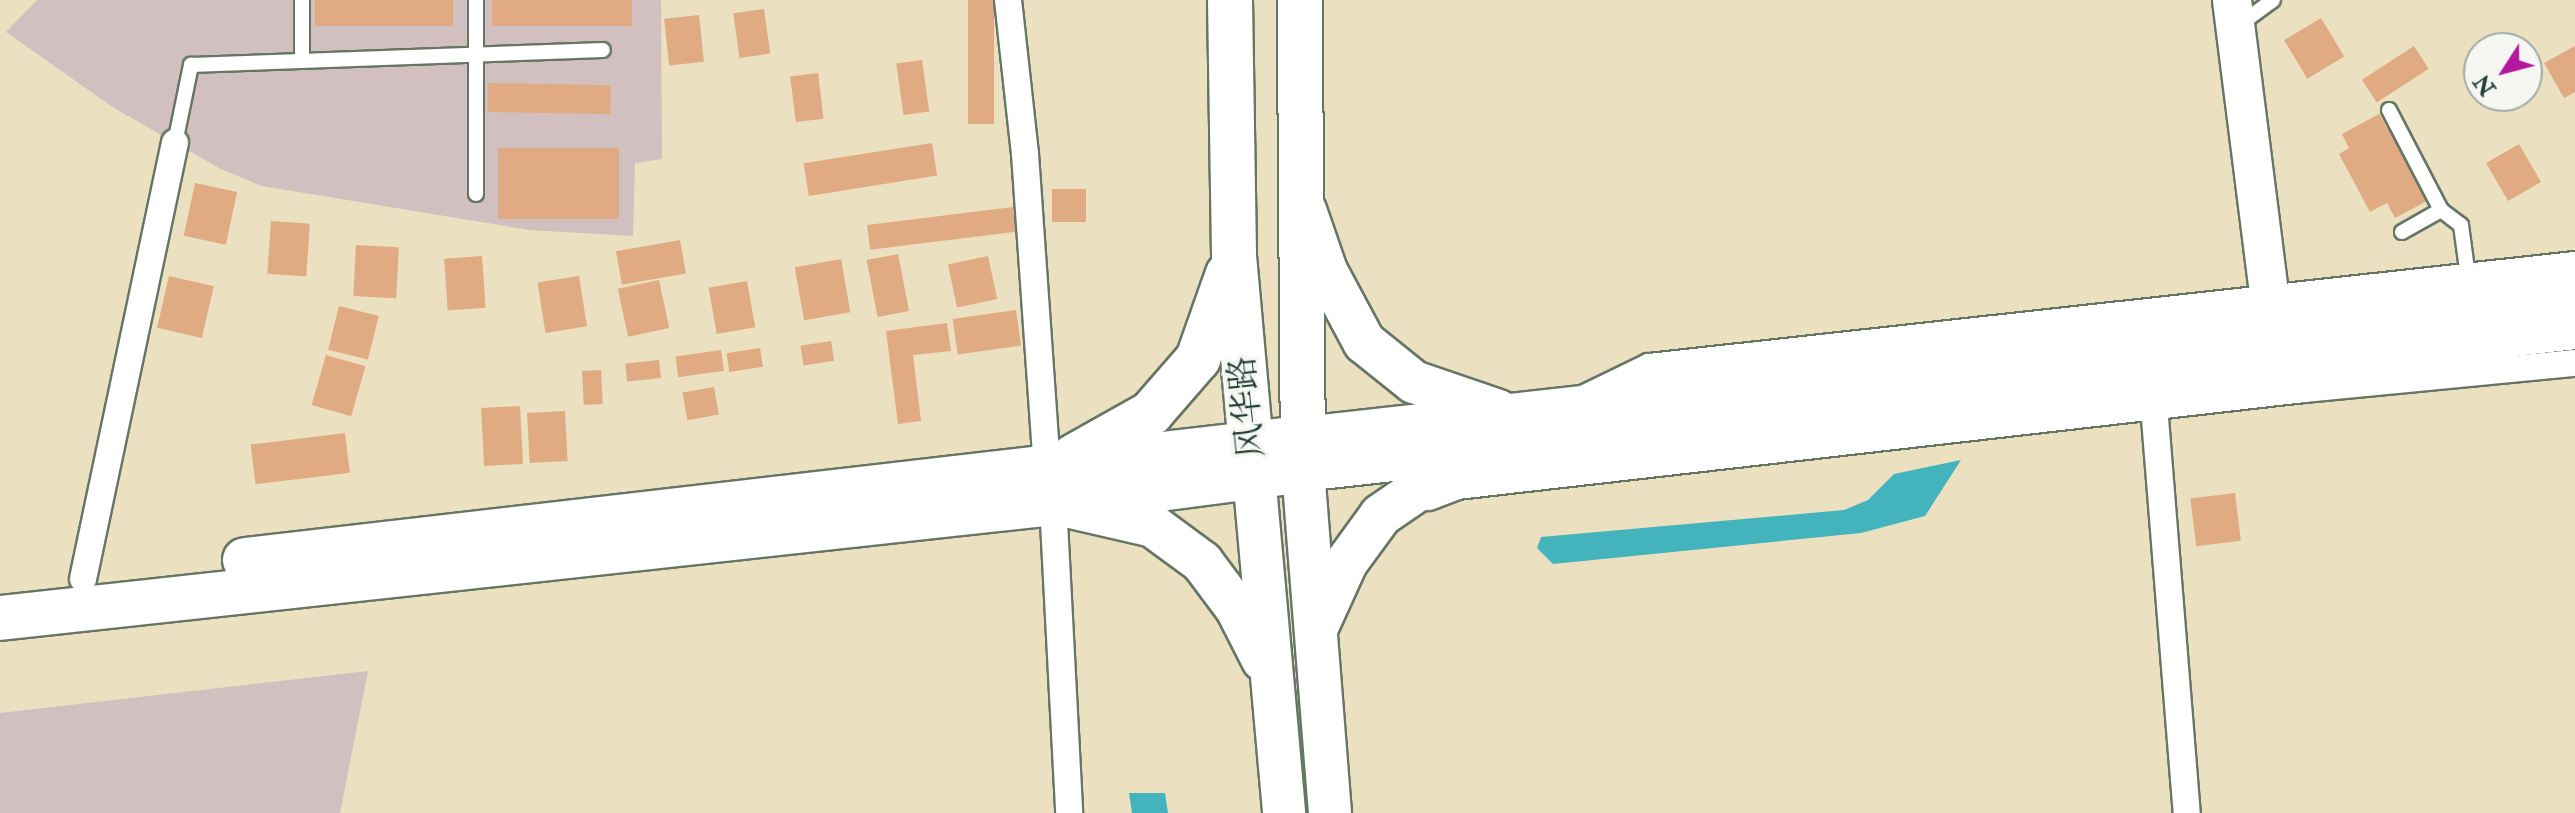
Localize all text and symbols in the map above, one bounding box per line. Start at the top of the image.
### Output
north arrow [2463,32,2543,112]
text: N [2468,69,2502,101]
street label: 风华路 [1221,354,1273,460]

